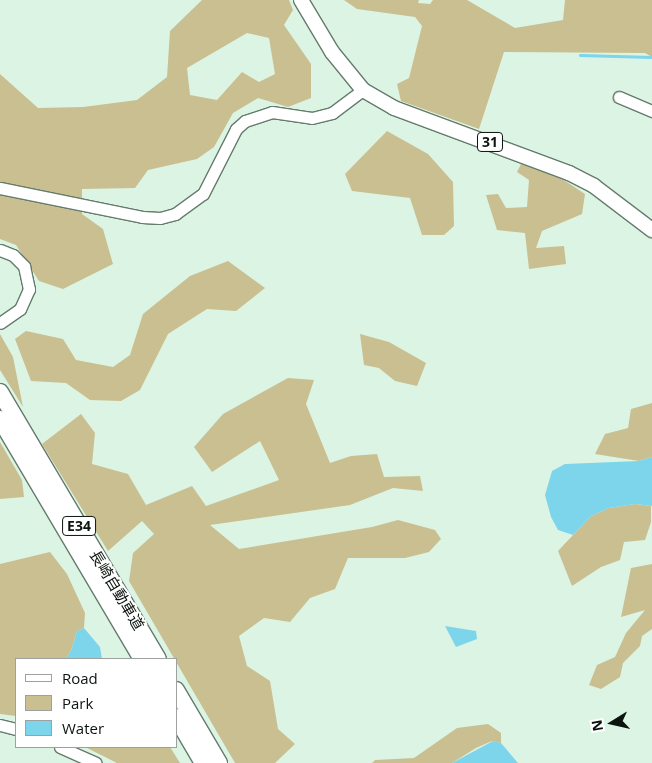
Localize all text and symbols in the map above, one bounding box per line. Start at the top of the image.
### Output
road number: 31 [476,130,504,154]
road number: E34 [62,514,96,538]
street label: 長崎自動車道 [86,547,148,633]
legend [15,658,178,748]
text: Road [62,668,98,688]
text: Park [62,693,93,713]
north arrow [587,698,637,748]
text: Water [62,718,104,738]
text: N [586,718,607,733]

